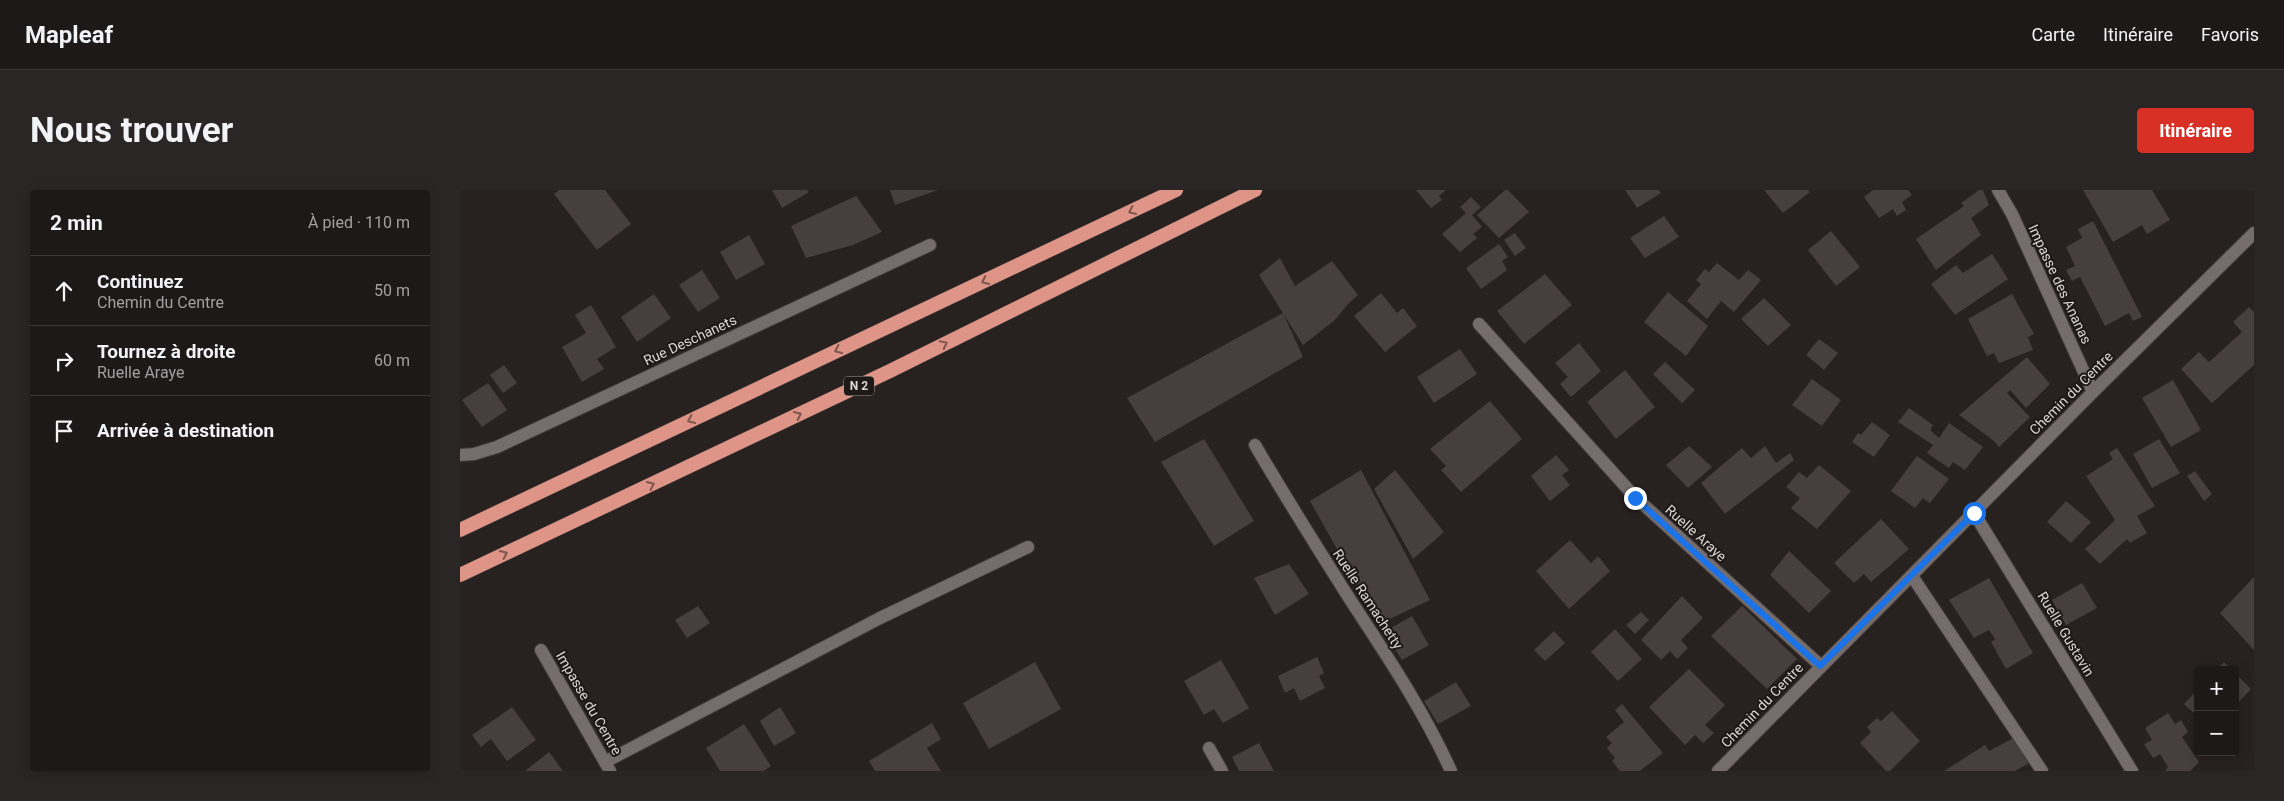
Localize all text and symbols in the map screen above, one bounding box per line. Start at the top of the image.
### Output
text: Mapleaf [25,21,113,49]
text: Carte [2032,24,2075,45]
text: Itinéraire [2103,24,2173,45]
text: Favoris [2201,24,2259,45]
button: Itinéraire [2137,108,2254,153]
text: Nous trouver [30,110,233,151]
one-way arrow [1128,205,1137,215]
text: 2 min [50,211,103,235]
text: À pied · 110 m [308,213,410,232]
street label: Impasse des Ananas [2025,222,2095,346]
text: Continuez [97,270,183,293]
one-way arrow [981,274,990,285]
icon: ahead [50,277,78,305]
text: 50 m [374,281,410,300]
text: Chemin du Centre [97,293,224,312]
street label: Rue Deschanets [641,311,739,369]
text: Tournez à droite [97,340,236,363]
one-way arrow [939,340,948,350]
one-way arrow [834,344,843,354]
icon: right [50,347,78,375]
street label: Chemin du Centre [2026,348,2116,438]
text: 60 m [374,351,410,370]
text: Ruelle Araye [97,363,184,382]
road number: N 2 [844,377,874,396]
one-way arrow [793,411,802,421]
one-way arrow [687,414,696,424]
icon: arrive [50,417,78,445]
text: Arrivée à destination [97,419,274,442]
one-way arrow [646,480,655,491]
route end [1624,487,1647,510]
street label: Ruelle Araye [1662,501,1730,565]
route start [1963,502,1986,525]
street label: Ruelle Ramachetty [1330,546,1406,652]
one-way arrow [499,550,508,560]
street label: Ruelle Gustavin [2034,589,2098,679]
street label: Impasse du Centre [553,648,625,758]
street label: Chemin du Centre [1718,659,1806,751]
map controls [2194,666,2239,756]
button: + [2194,666,2239,711]
button: − [2194,711,2239,756]

